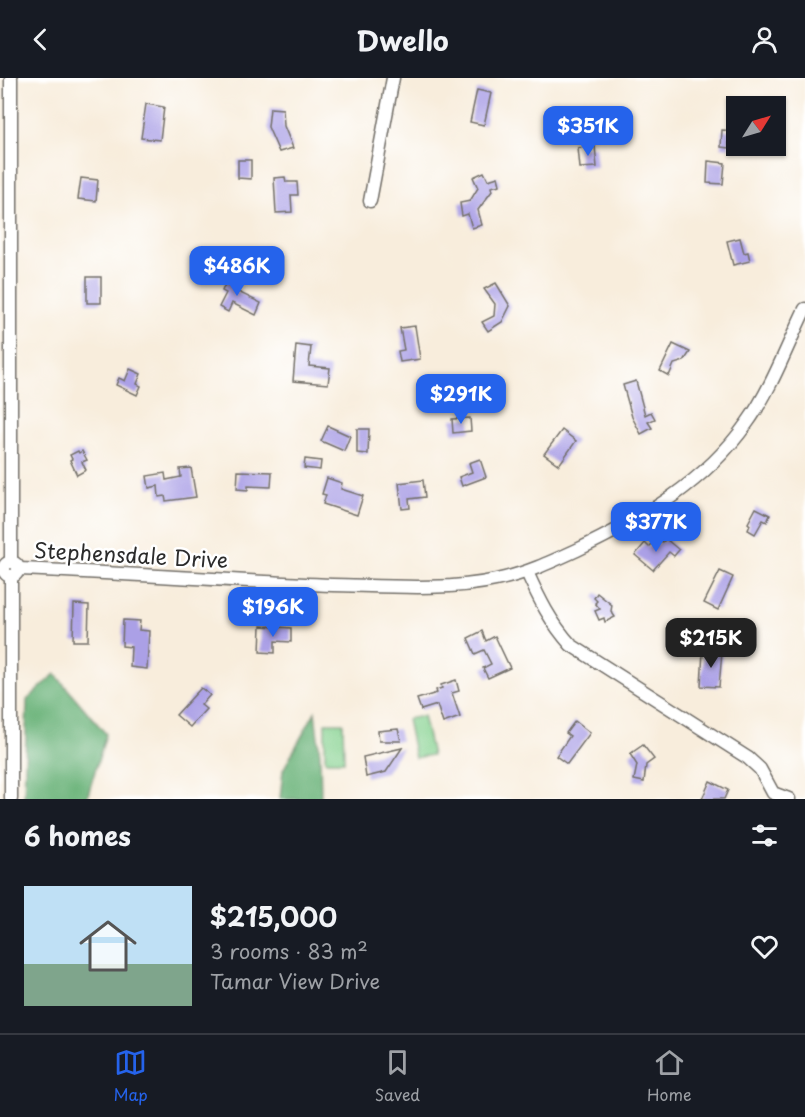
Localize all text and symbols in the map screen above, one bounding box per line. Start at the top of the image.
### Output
text: Dwello [356,19,449,60]
icon: back [24,23,57,56]
icon: person [748,23,781,56]
north arrow [726,96,786,156]
map controls [726,96,786,156]
pin: $351K [546,106,630,157]
text: $351K [557,110,619,140]
pin: $486K [195,246,279,297]
text: $486K [203,250,271,280]
pin: $291K [419,374,503,425]
text: $291K [430,378,492,408]
pin: $377K [614,502,698,553]
text: $377K [625,506,687,536]
street label: Stephensdale Drive [33,533,229,575]
pin: $196K [231,587,315,638]
text: $196K [242,591,304,621]
pin: $215K [669,618,753,669]
text: $215K [679,622,743,652]
text: 6 homes [24,816,131,855]
icon: filters [748,819,781,852]
text: $215,000 [210,897,337,936]
icon: home [72,910,144,982]
icon: heart [748,930,781,963]
text: 3 rooms · 83 m² [210,936,368,966]
text: Tamar View Drive [210,966,380,996]
tab: Map [113,1046,148,1106]
tab: Saved [375,1046,420,1106]
tab: Home [647,1046,692,1106]

